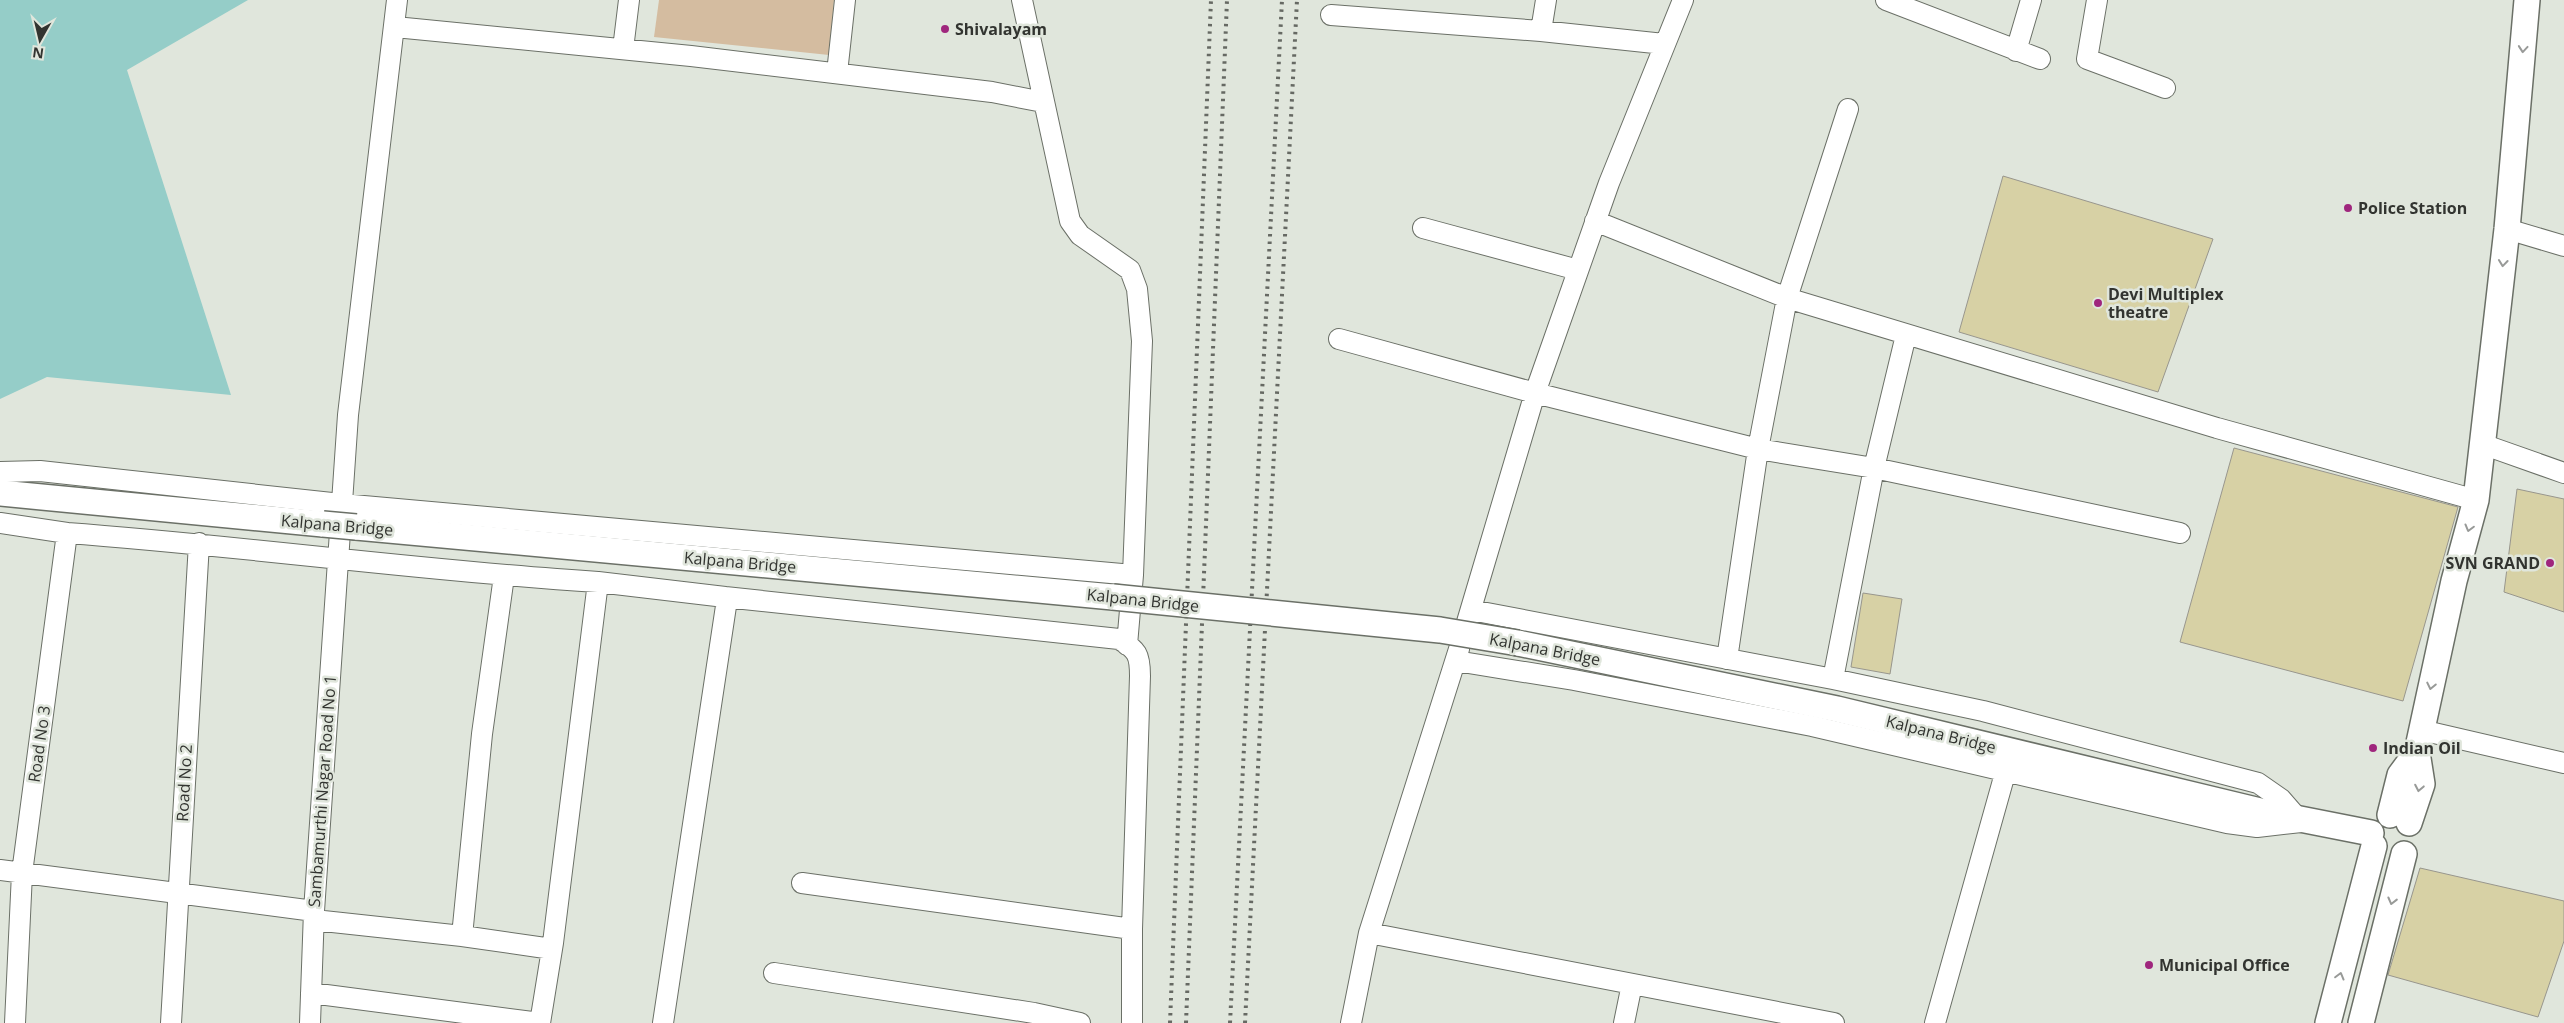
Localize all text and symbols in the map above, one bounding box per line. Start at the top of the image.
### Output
north arrow [15,15,65,65]
place label: Shivalayam [955,18,1047,40]
marker: Shivalayam [939,23,951,35]
text: N [31,43,45,64]
one-way arrow [2517,45,2528,53]
place label: Police Station [2358,197,2467,219]
marker: Police Station [2342,202,2354,214]
one-way arrow [2498,259,2509,267]
place label: Devi Multiplex theatre [2108,283,2224,323]
marker: Devi Multiplex theatre [2092,297,2104,309]
street label: Kalpana Bridge [280,509,394,541]
one-way arrow [2464,523,2474,531]
street label: Kalpana Bridge [683,546,797,578]
place label: SVN GRAND [2446,552,2540,574]
marker: SVN GRAND [2544,557,2556,569]
street label: Kalpana Bridge [1086,583,1200,617]
street label: Kalpana Bridge [1488,627,1602,671]
street label: Sambamurthi Nagar Road No 1 [303,674,341,908]
one-way arrow [2426,681,2437,690]
street label: Road No 3 [23,704,55,784]
street label: Kalpana Bridge [1884,710,1998,758]
place label: Indian Oil [2383,737,2461,759]
marker: Indian Oil [2367,742,2379,754]
street label: Road No 2 [171,744,197,822]
one-way arrow [2415,784,2425,792]
one-way arrow [2387,897,2398,906]
place label: Municipal Office [2159,954,2290,976]
marker: Municipal Office [2143,959,2155,971]
one-way arrow [2334,971,2345,980]

